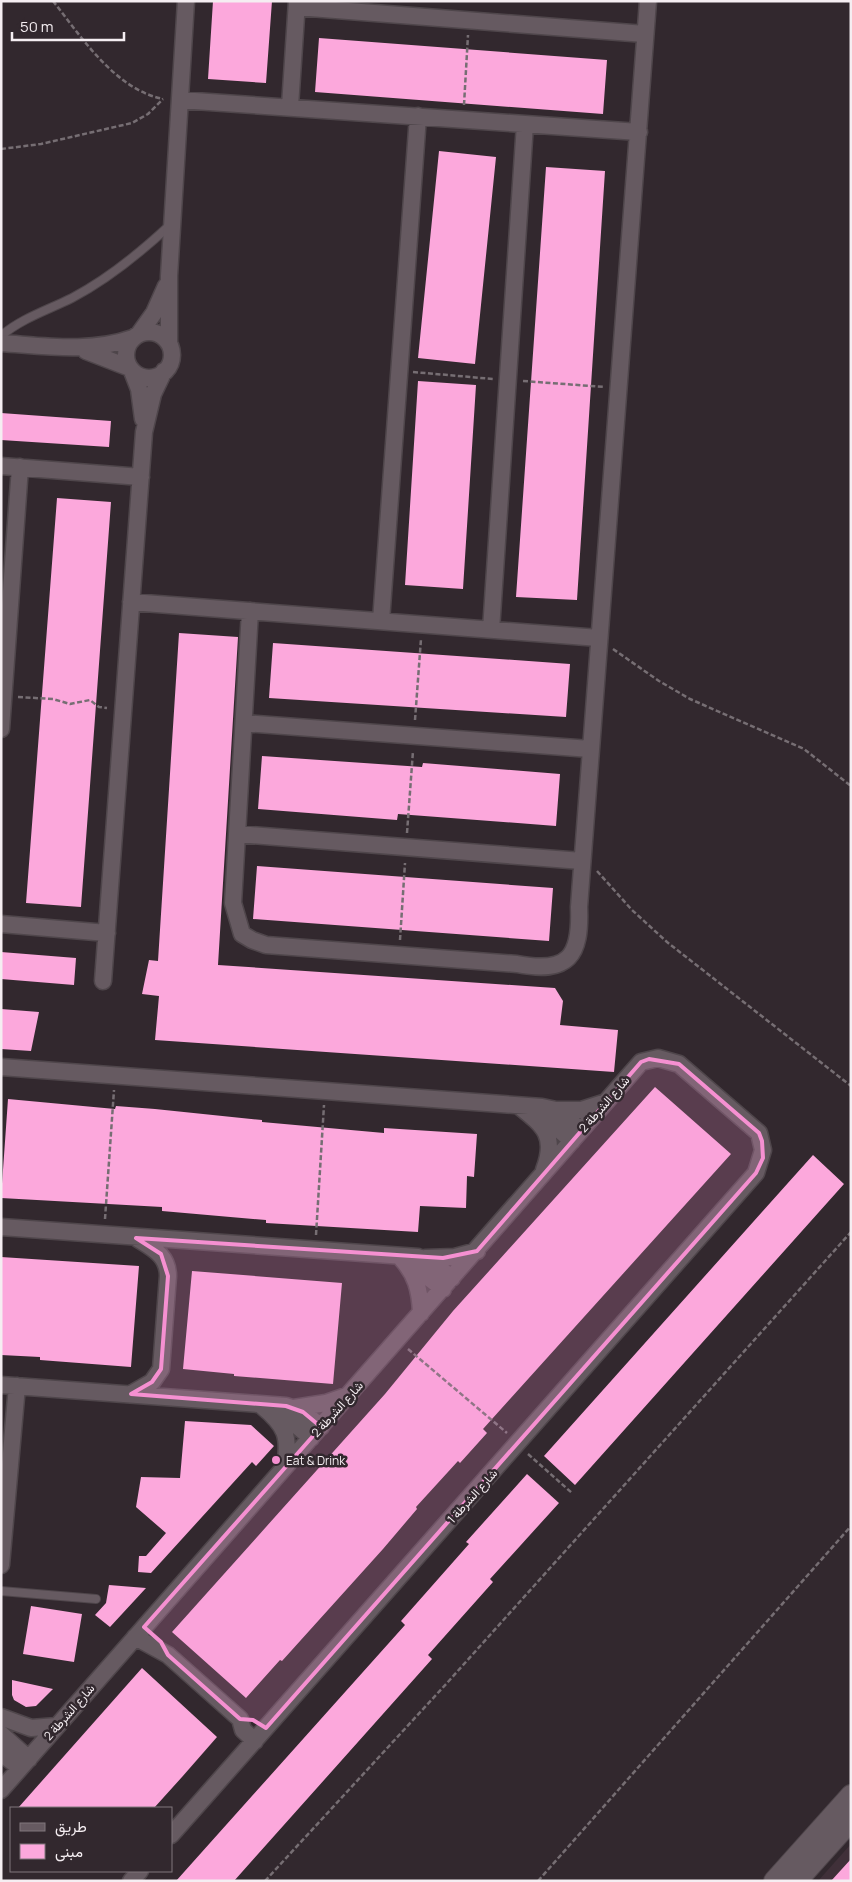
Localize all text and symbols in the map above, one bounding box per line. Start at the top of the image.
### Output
scale bar [12,10,125,42]
text: 50 m [20,16,54,37]
street label: شارع الشرطة 2 [575,1072,634,1137]
street label: شارع الشرطة 2 [307,1377,367,1441]
place label: Eat & Drink [286,1452,346,1469]
marker: Eat & Drink [270,1454,282,1466]
street label: شارع الشرطة 1 [443,1465,502,1528]
street label: شارع الشرطة 2 [40,1680,99,1745]
legend [10,1807,172,1872]
text: طريق [55,1816,87,1837]
text: مبنى [55,1841,83,1862]

